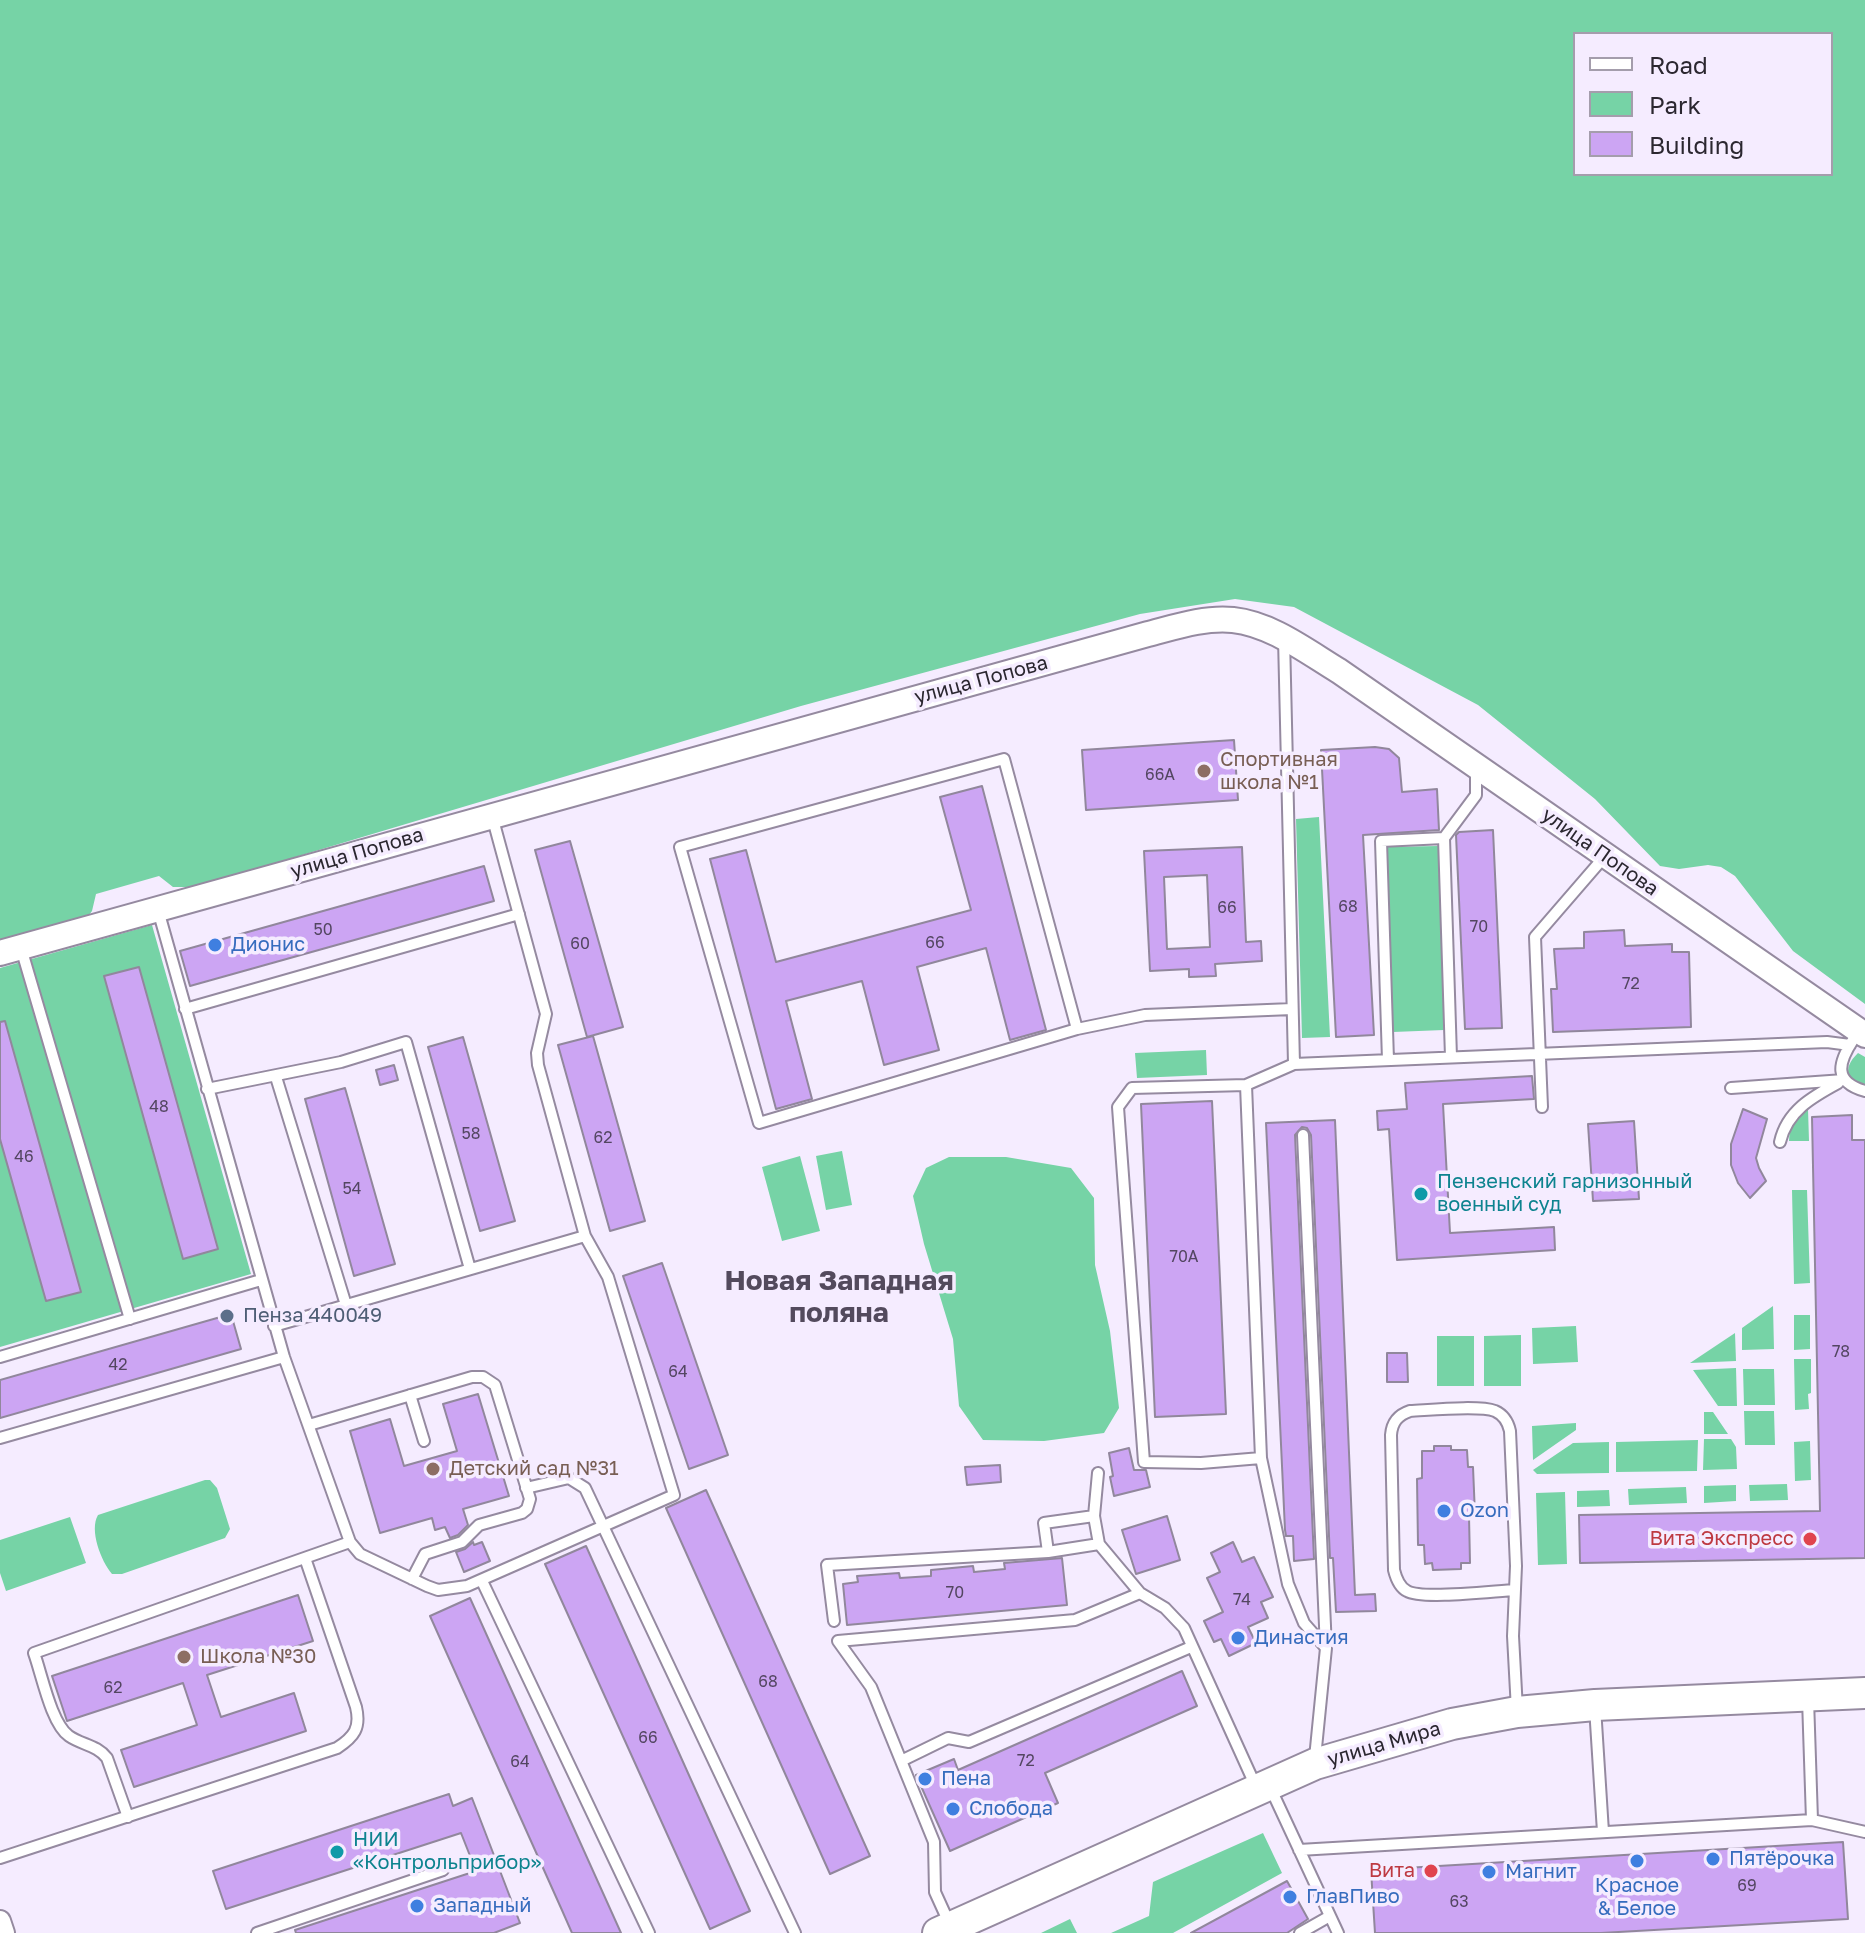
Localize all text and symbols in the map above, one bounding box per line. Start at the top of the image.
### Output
legend [1573,32,1833,176]
text: Road [1649,50,1708,79]
text: Park [1649,90,1701,119]
text: Building [1649,130,1744,159]
street label: улица Попова [912,651,1050,709]
place label: Спортивная школа №1 [1220,748,1338,795]
marker: Спортивная школа №1 [1195,762,1213,780]
house number: 66А [1145,765,1175,785]
street label: улица Попова [1537,803,1663,901]
street label: улица Попова [288,823,426,883]
house number: 68 [1338,897,1358,917]
house number: 66 [1217,898,1237,918]
house number: 70 [1470,917,1488,937]
house number: 50 [313,920,333,940]
place label: Дионис [231,933,305,957]
house number: 66 [925,933,945,953]
house number: 60 [570,934,590,954]
marker: Дионис [206,936,224,954]
house number: 72 [1622,974,1640,994]
house number: 48 [149,1097,169,1117]
house number: 58 [461,1124,481,1144]
house number: 62 [594,1128,612,1148]
house number: 46 [14,1147,34,1167]
place label: Пензенский гарнизонный военный суд [1437,1170,1692,1217]
house number: 54 [342,1179,362,1199]
marker: Пензенский гарнизонный военный суд [1412,1185,1430,1203]
house number: 70А [1169,1247,1199,1267]
district label: Новая Западная поляна [724,1264,954,1330]
place label: Пенза 440049 [243,1304,382,1328]
marker: Пенза 440049 [218,1307,236,1325]
house number: 78 [1832,1342,1850,1362]
house number: 42 [108,1355,128,1375]
house number: 64 [668,1362,688,1382]
place label: Детский сад №31 [449,1457,619,1481]
marker: Детский сад №31 [424,1460,442,1478]
place label: Ozon [1460,1499,1509,1523]
marker: Ozon [1435,1502,1453,1520]
place label: Вита Экспресс [1649,1527,1794,1551]
marker: Вита Экспресс [1801,1530,1819,1548]
house number: 70 [946,1583,964,1603]
house number: 74 [1233,1590,1251,1610]
place label: Династия [1254,1626,1349,1650]
marker: Династия [1229,1629,1247,1647]
place label: Школа №30 [200,1645,316,1669]
marker: Школа №30 [175,1648,193,1666]
house number: 68 [758,1672,778,1692]
house number: 62 [104,1678,122,1698]
street label: улица Мира [1325,1716,1443,1772]
house number: 66 [638,1728,658,1748]
house number: 72 [1017,1751,1035,1771]
house number: 64 [510,1752,530,1772]
place label: Пена [941,1767,991,1791]
marker: Пена [916,1770,934,1788]
place label: Слобода [969,1797,1053,1821]
marker: Слобода [944,1800,962,1818]
place label: НИИ «Контрольприбор» [353,1828,542,1875]
marker: НИИ «Контрольприбор» [328,1843,346,1861]
place label: Пятёрочка [1729,1847,1835,1871]
marker: Пятёрочка [1704,1850,1722,1868]
marker: Красное & Белое [1628,1852,1646,1870]
place label: Вита [1369,1859,1415,1883]
place label: Магнит [1505,1860,1577,1884]
marker: Вита [1422,1862,1440,1880]
marker: Магнит [1480,1863,1498,1881]
place label: Красное & Белое [1595,1874,1679,1921]
house number: 69 [1737,1876,1757,1896]
place label: ГлавПиво [1306,1885,1400,1909]
marker: ГлавПиво [1281,1888,1299,1906]
house number: 63 [1449,1892,1469,1912]
place label: Западный [433,1894,531,1918]
marker: Западный [408,1897,426,1915]

